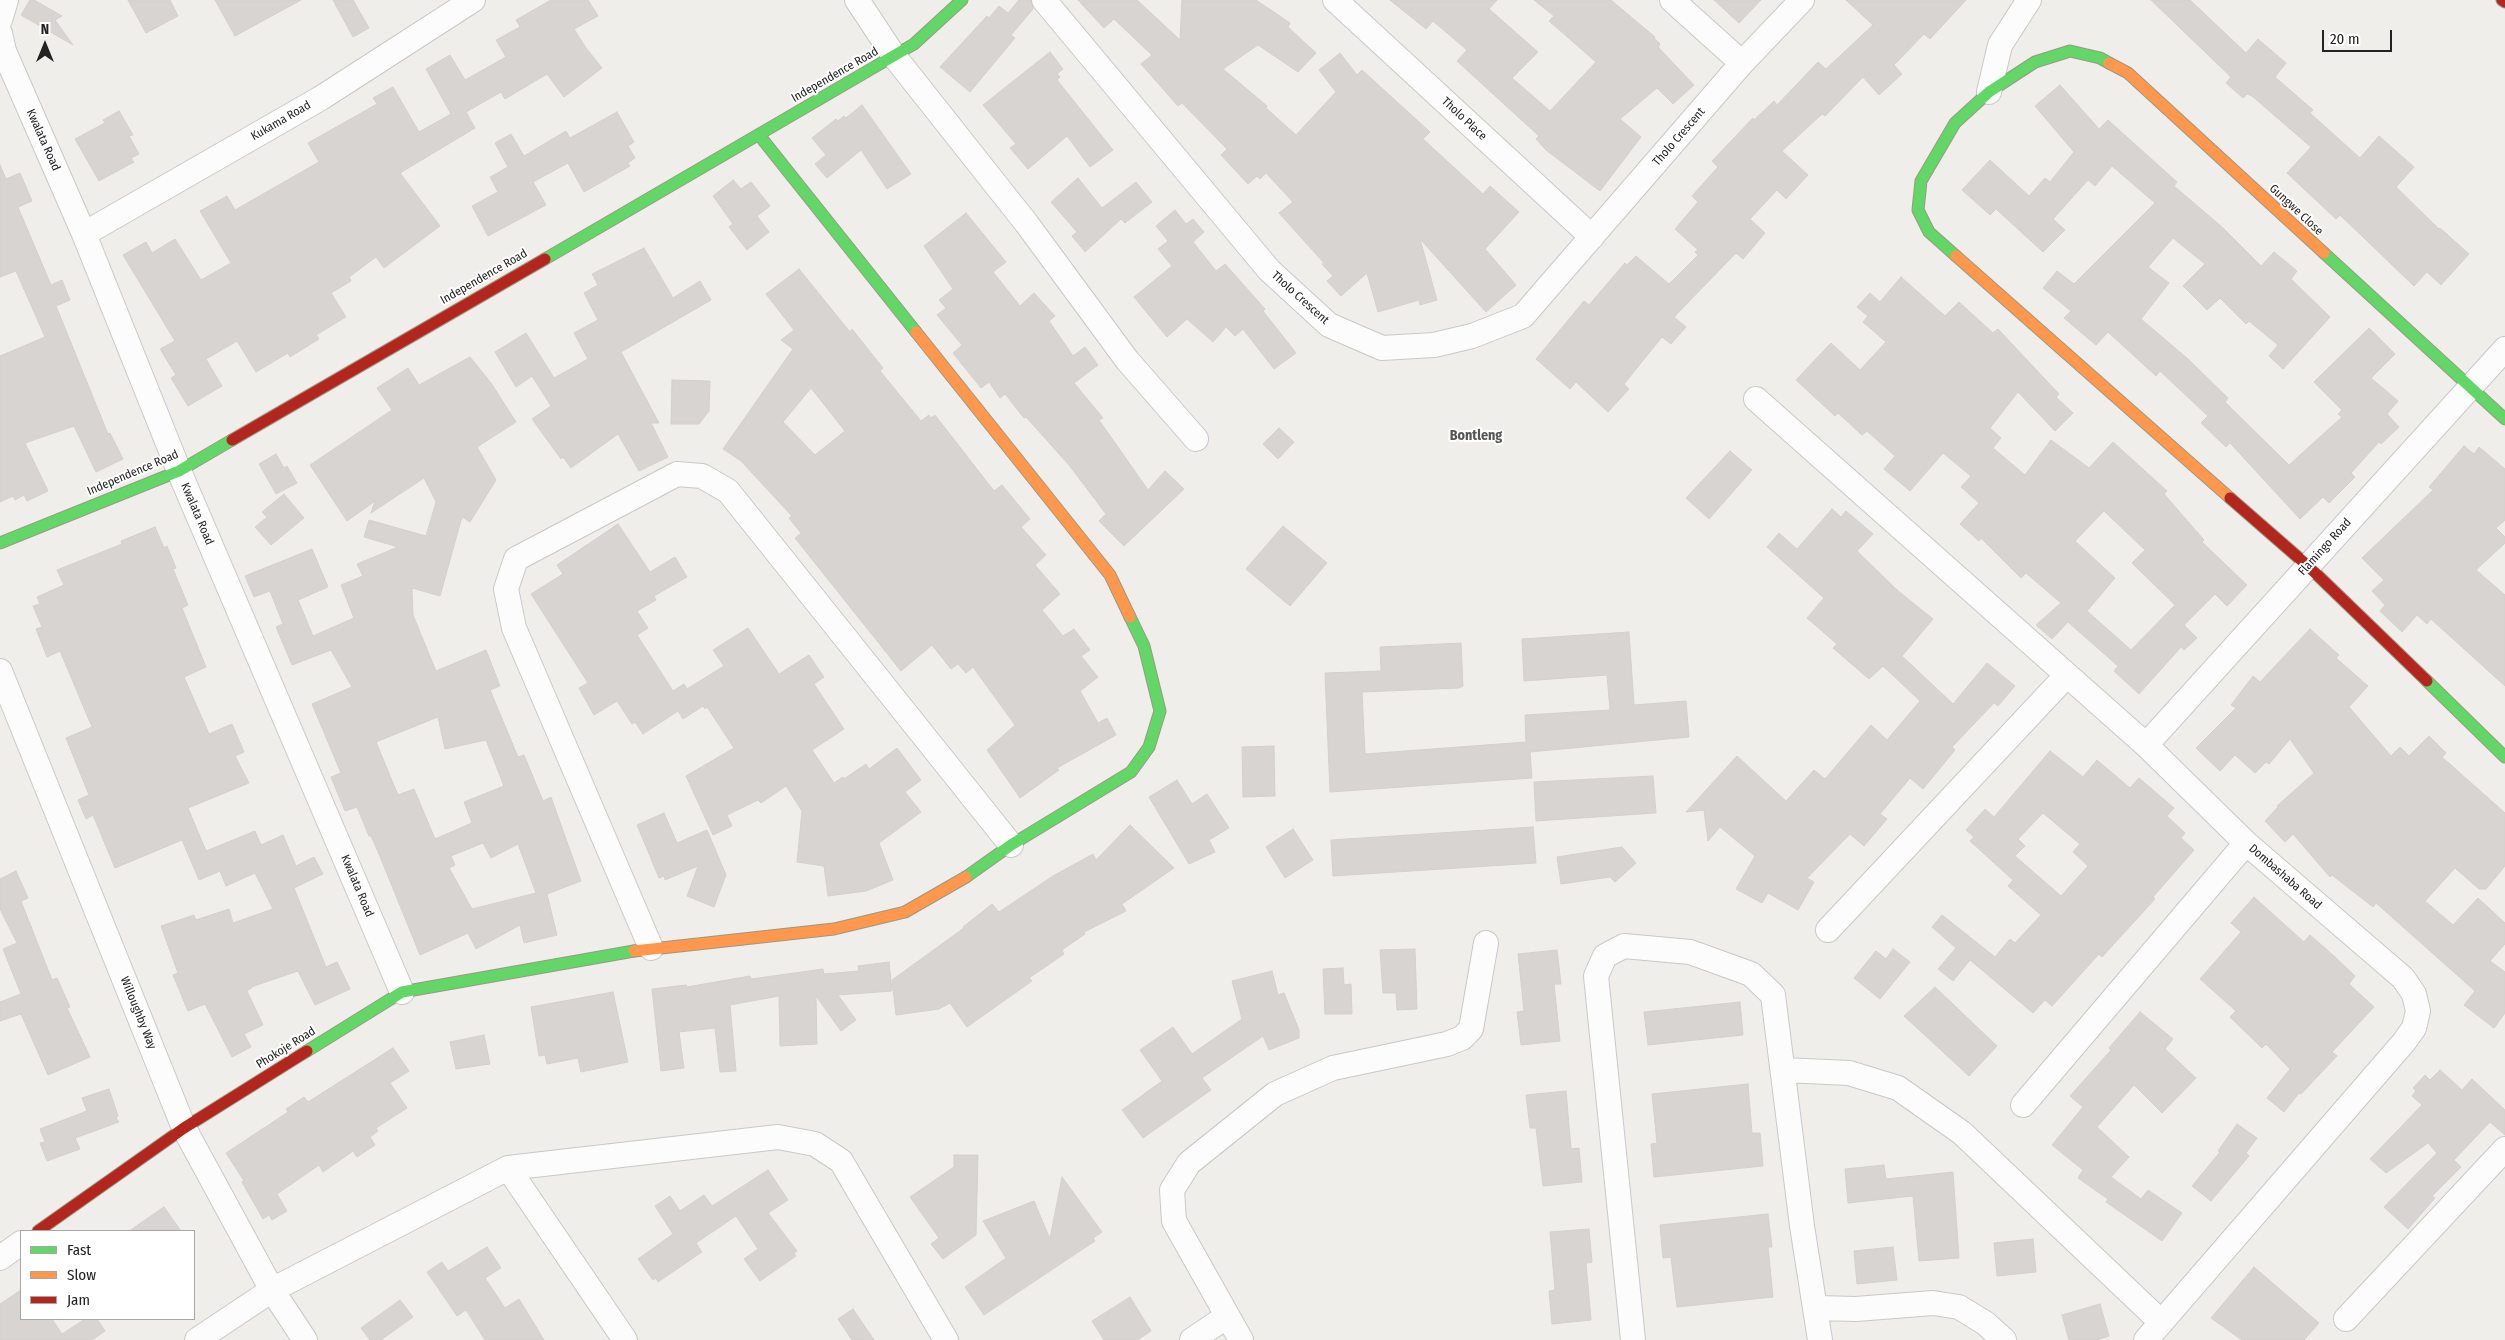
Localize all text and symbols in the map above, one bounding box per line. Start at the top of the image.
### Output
north arrow [20,20,70,70]
scale bar [2325,20,2395,52]
text: N [41,21,49,38]
text: 20 m [2330,30,2360,48]
street label: Independence Road [789,44,881,106]
street label: Tholo Place [1438,94,1490,144]
street label: Kukama Road [249,98,313,144]
street label: Tholo Crescent [1650,105,1708,169]
street label: Kwalata Road [23,107,63,173]
street label: Gungwe Close [2266,181,2326,239]
street label: Independence Road [438,246,530,308]
street label: Tholo Crescent [1268,268,1332,328]
district label: Bontleng [1450,428,1502,444]
street label: Independence Road [85,447,181,499]
street label: Kwalata Road [177,481,217,547]
street label: Flamingo Road [2296,515,2354,579]
street label: Dombashaba Road [2246,841,2324,913]
street label: Kwalata Road [337,853,377,919]
street label: Willoughby Way [117,975,159,1051]
street label: Phokoje Road [254,1024,318,1072]
legend [20,1230,195,1320]
text: Fast [67,1241,91,1259]
text: Slow [67,1266,96,1284]
text: Jam [67,1291,90,1309]

